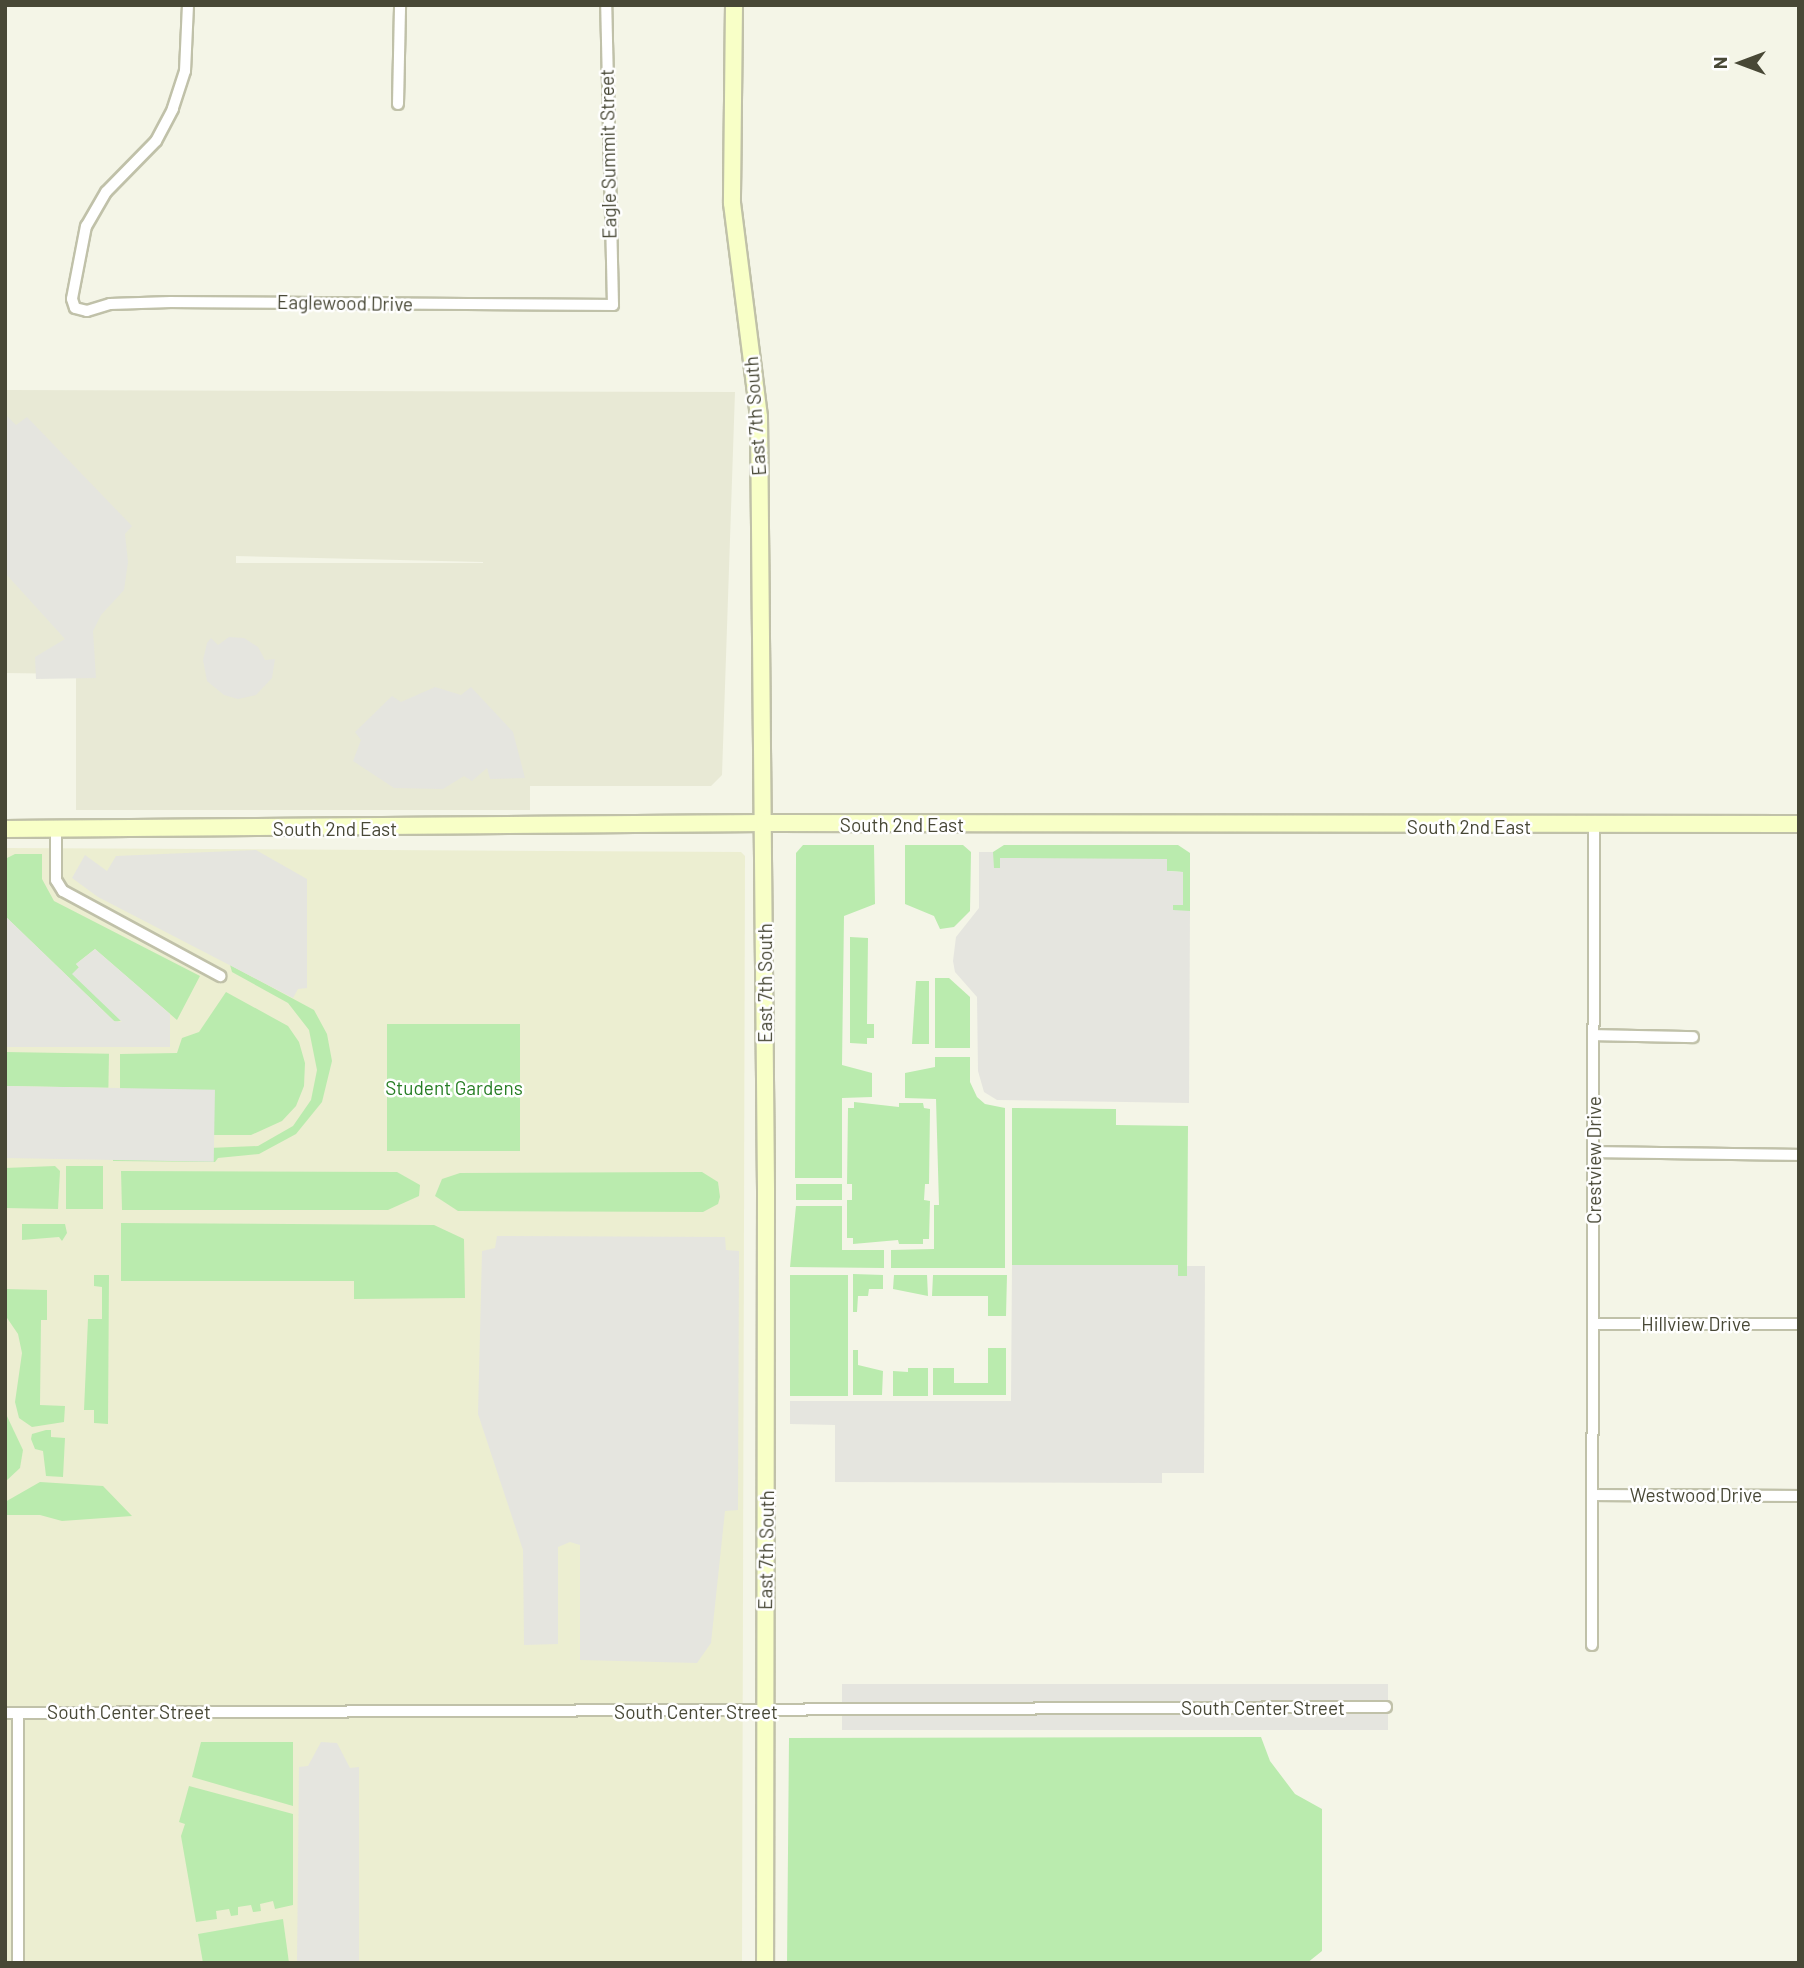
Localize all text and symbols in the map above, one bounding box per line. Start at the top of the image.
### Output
north arrow [1706,28,1776,98]
text: N [1708,57,1731,69]
street label: Eagle Summit Street [595,69,621,239]
street label: Eaglewood Drive [277,290,413,316]
street label: East 7th South [739,355,771,477]
street label: South 2nd East [840,814,964,836]
street label: South 2nd East [1407,816,1531,838]
street label: South 2nd East [273,818,397,840]
street label: East 7th South [754,923,776,1043]
park label: Student Gardens [385,1077,523,1099]
street label: Crestview Drive [1583,1096,1605,1224]
street label: Hillview Drive [1641,1313,1751,1335]
street label: Westwood Drive [1630,1484,1762,1506]
street label: East 7th South [754,1490,778,1610]
street label: South Center Street [1181,1697,1345,1719]
street label: South Center Street [47,1701,211,1723]
street label: South Center Street [614,1701,778,1723]

